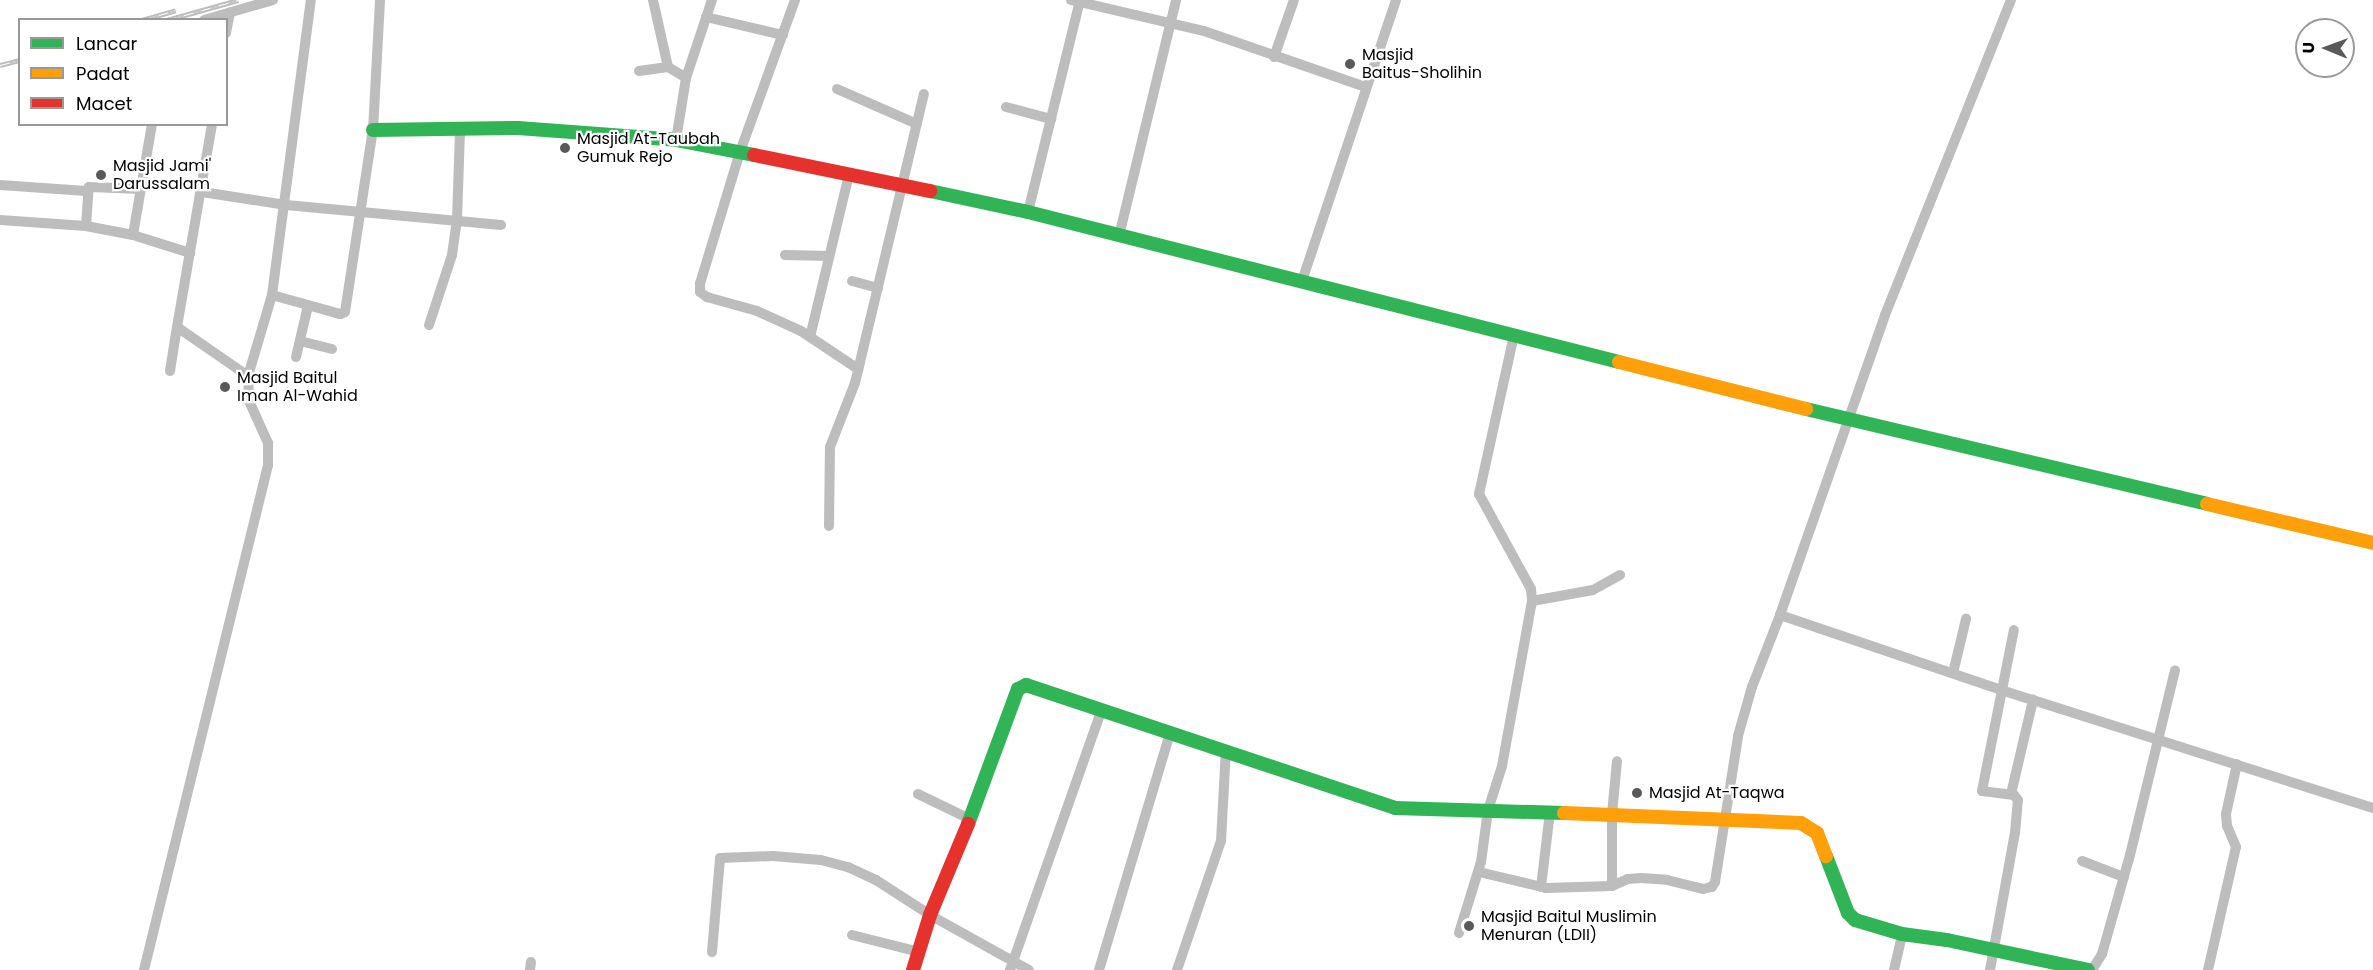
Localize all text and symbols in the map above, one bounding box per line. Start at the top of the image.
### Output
legend [18,18,228,126]
north arrow [2295,18,2355,78]
text: Lancar [76,31,137,56]
text: U [2297,42,2320,54]
place label: Masjid Baitus-Sholihin [1362,45,1482,83]
marker: Masjid Baitus-Sholihin [1343,57,1357,71]
text: Padat [76,61,129,86]
text: Macet [76,91,132,116]
place label: Masjid At-Taubah Gumuk Rejo [577,129,720,167]
marker: Masjid At-Taubah Gumuk Rejo [558,141,572,155]
place label: Masjid Jami' Darussalam [113,156,211,194]
marker: Masjid Jami' Darussalam [94,168,108,182]
place label: Masjid Baitul Iman Al-Wahid [237,368,358,406]
marker: Masjid Baitul Iman Al-Wahid [218,380,232,394]
place label: Masjid At-Taqwa [1649,783,1785,803]
marker: Masjid At-Taqwa [1630,786,1644,800]
place label: Masjid Baitul Muslimin Menuran (LDII) [1481,907,1657,945]
marker: Masjid Baitul Muslimin Menuran (LDII) [1462,919,1476,933]

